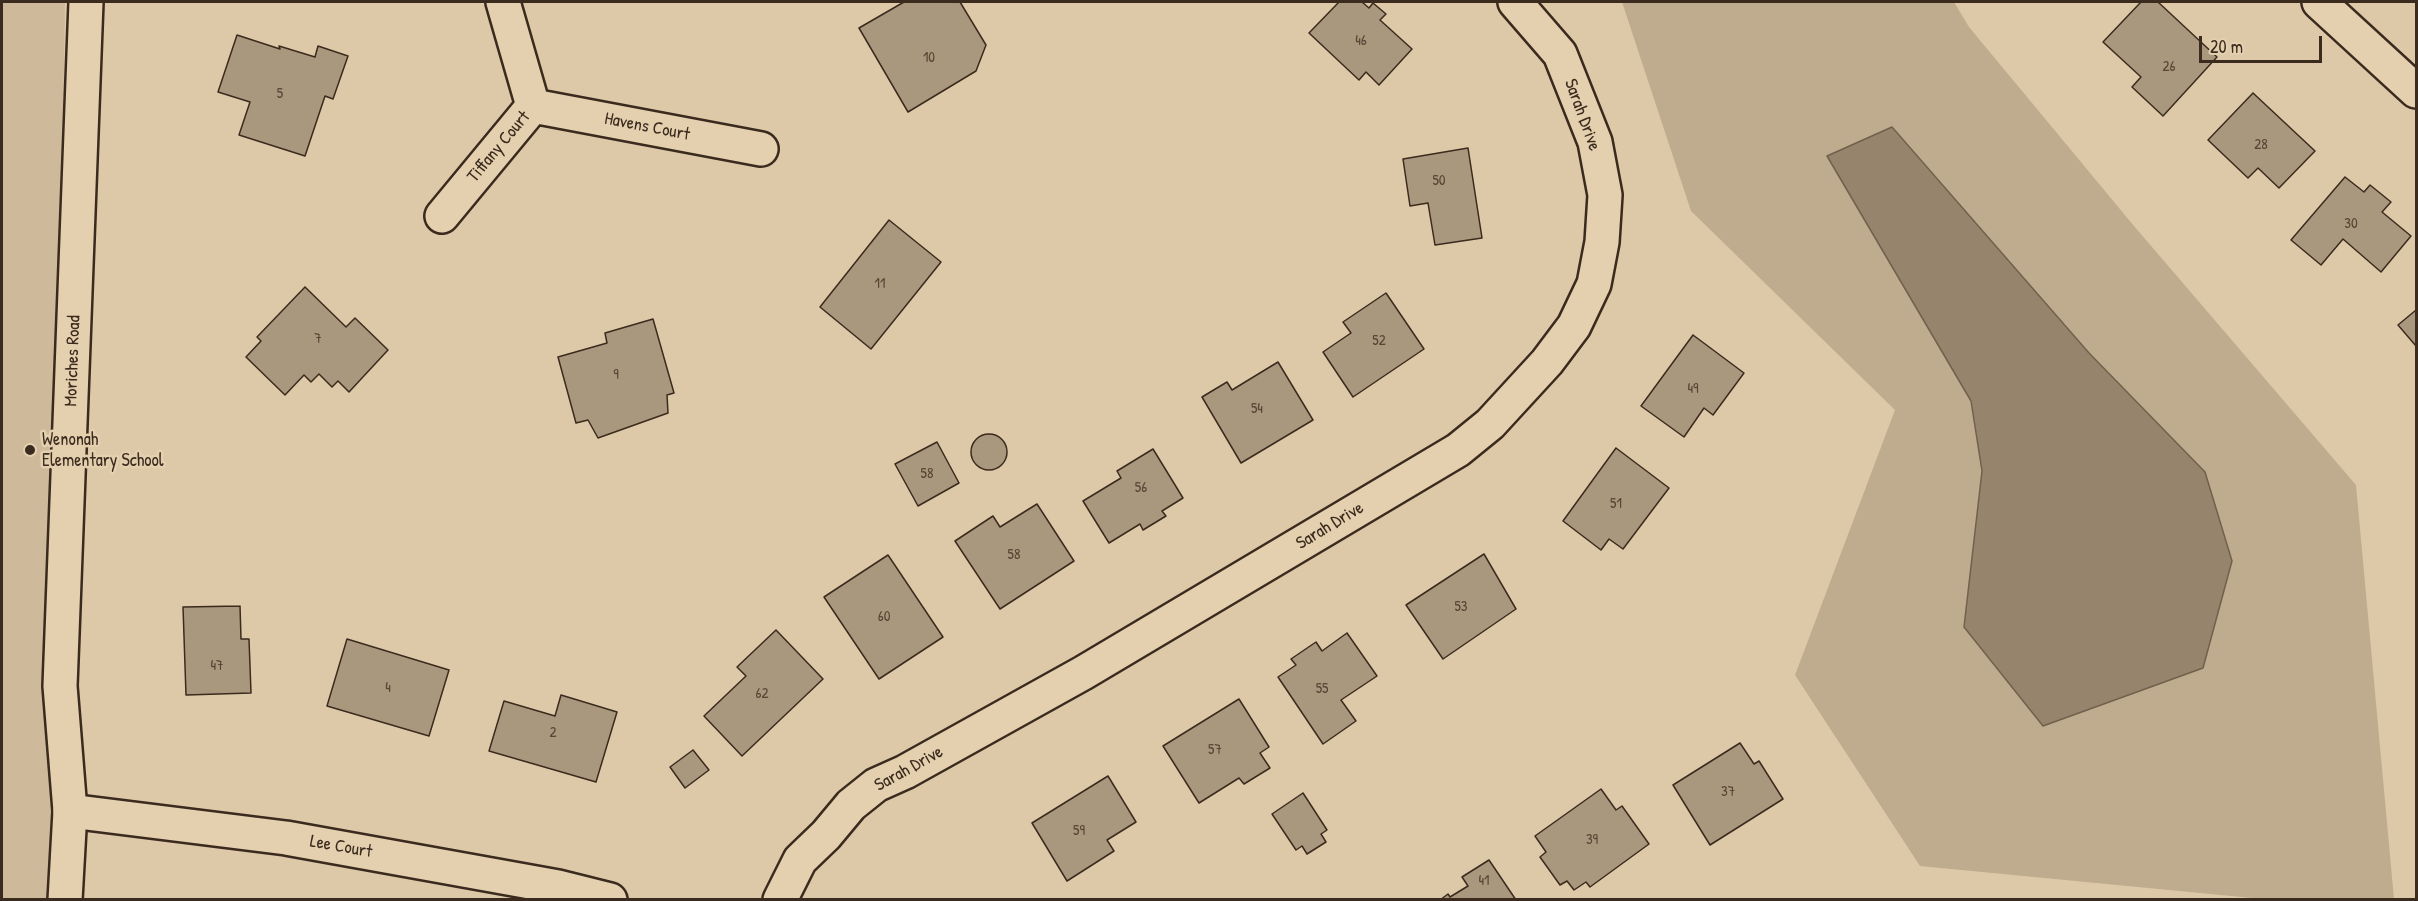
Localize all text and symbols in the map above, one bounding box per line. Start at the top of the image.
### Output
scale bar [2202,24,2325,62]
house number: 46 [1355,32,1367,50]
text: 20 m [2210,34,2243,59]
house number: 10 [923,49,935,67]
house number: 26 [2162,58,2176,76]
street label: Sarah Drive [1559,76,1605,154]
house number: 5 [277,85,283,103]
street label: Tiffany Court [463,107,535,187]
street label: Havens Court [602,108,692,146]
house number: 28 [2254,136,2268,154]
house number: 50 [1432,172,1446,190]
house number: 30 [2344,215,2358,233]
house number: 11 [875,275,885,293]
street label: Moriches Road [61,315,85,407]
house number: 7 [314,330,322,348]
house number: 52 [1372,332,1386,350]
house number: 9 [613,366,619,384]
house number: 49 [1687,380,1699,398]
house number: 54 [1251,400,1263,418]
place label: Wenonah Elementary School [42,429,163,472]
marker: Wenonah Elementary School [23,443,37,457]
house number: 58 [921,465,933,483]
house number: 56 [1135,479,1147,497]
house number: 51 [1610,495,1622,513]
street label: Sarah Drive [1292,497,1368,555]
house number: 58 [1008,546,1020,564]
house number: 53 [1454,598,1468,616]
house number: 60 [878,608,890,626]
house number: 47 [210,657,224,675]
house number: 4 [385,679,391,697]
house number: 55 [1316,680,1328,698]
house number: 62 [755,685,769,703]
house number: 2 [549,724,557,742]
street label: Sarah Drive [871,741,947,797]
house number: 57 [1208,741,1222,759]
house number: 37 [1721,783,1735,801]
house number: 59 [1073,822,1085,840]
street label: Lee Court [308,831,374,863]
house number: 39 [1586,831,1598,849]
house number: 41 [1478,872,1490,890]

